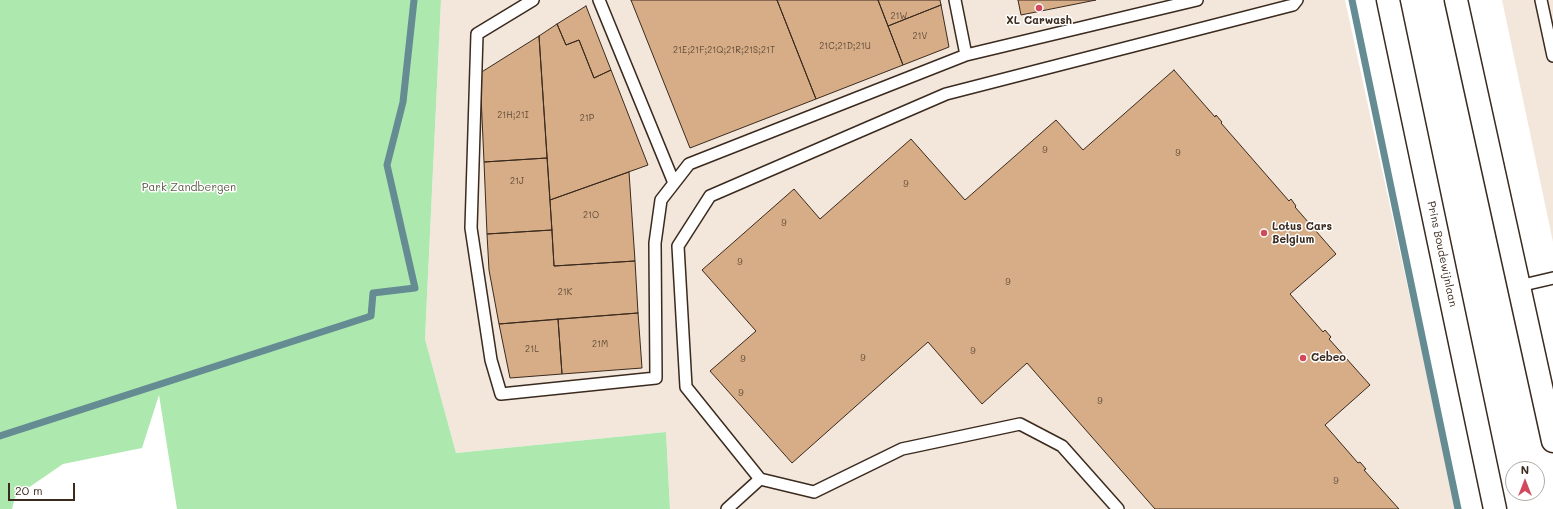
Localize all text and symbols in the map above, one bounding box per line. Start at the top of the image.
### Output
marker: XL Carwash [1034,3,1044,13]
house number: 21W [891,11,907,21]
place label: XL Carwash [1006,14,1072,28]
house number: 21V [913,31,927,41]
house number: 21C;21D;21U [819,41,871,51]
house number: 21E;21F;21Q;21R;21S;21T [673,45,775,55]
house number: 21H;21I [497,110,529,120]
house number: 21P [580,113,594,123]
house number: 9 [1042,145,1048,155]
house number: 9 [1175,148,1181,158]
house number: 21J [510,176,524,186]
house number: 9 [903,179,909,189]
park label: Park Zandbergen [142,181,236,195]
street label: Prins Boudewijnlaan [1424,200,1460,308]
house number: 21O [583,210,599,220]
house number: 9 [781,218,787,228]
place label: Lotus Cars Belgium [1272,220,1332,246]
marker: Lotus Cars Belgium [1259,228,1269,238]
house number: 9 [737,257,743,267]
house number: 9 [1005,277,1011,287]
house number: 21K [558,287,572,297]
house number: 21M [592,339,608,349]
house number: 21L [525,344,539,354]
house number: 9 [970,346,976,356]
place label: Cebeo [1311,351,1346,365]
house number: 9 [860,353,866,363]
marker: Cebeo [1298,353,1308,363]
house number: 9 [740,354,746,364]
house number: 9 [738,388,744,398]
house number: 9 [1097,396,1103,406]
north arrow [1505,461,1545,501]
text: N [1521,462,1529,477]
scale bar [10,475,77,501]
house number: 9 [1333,476,1339,486]
text: 20 m [15,482,43,498]

